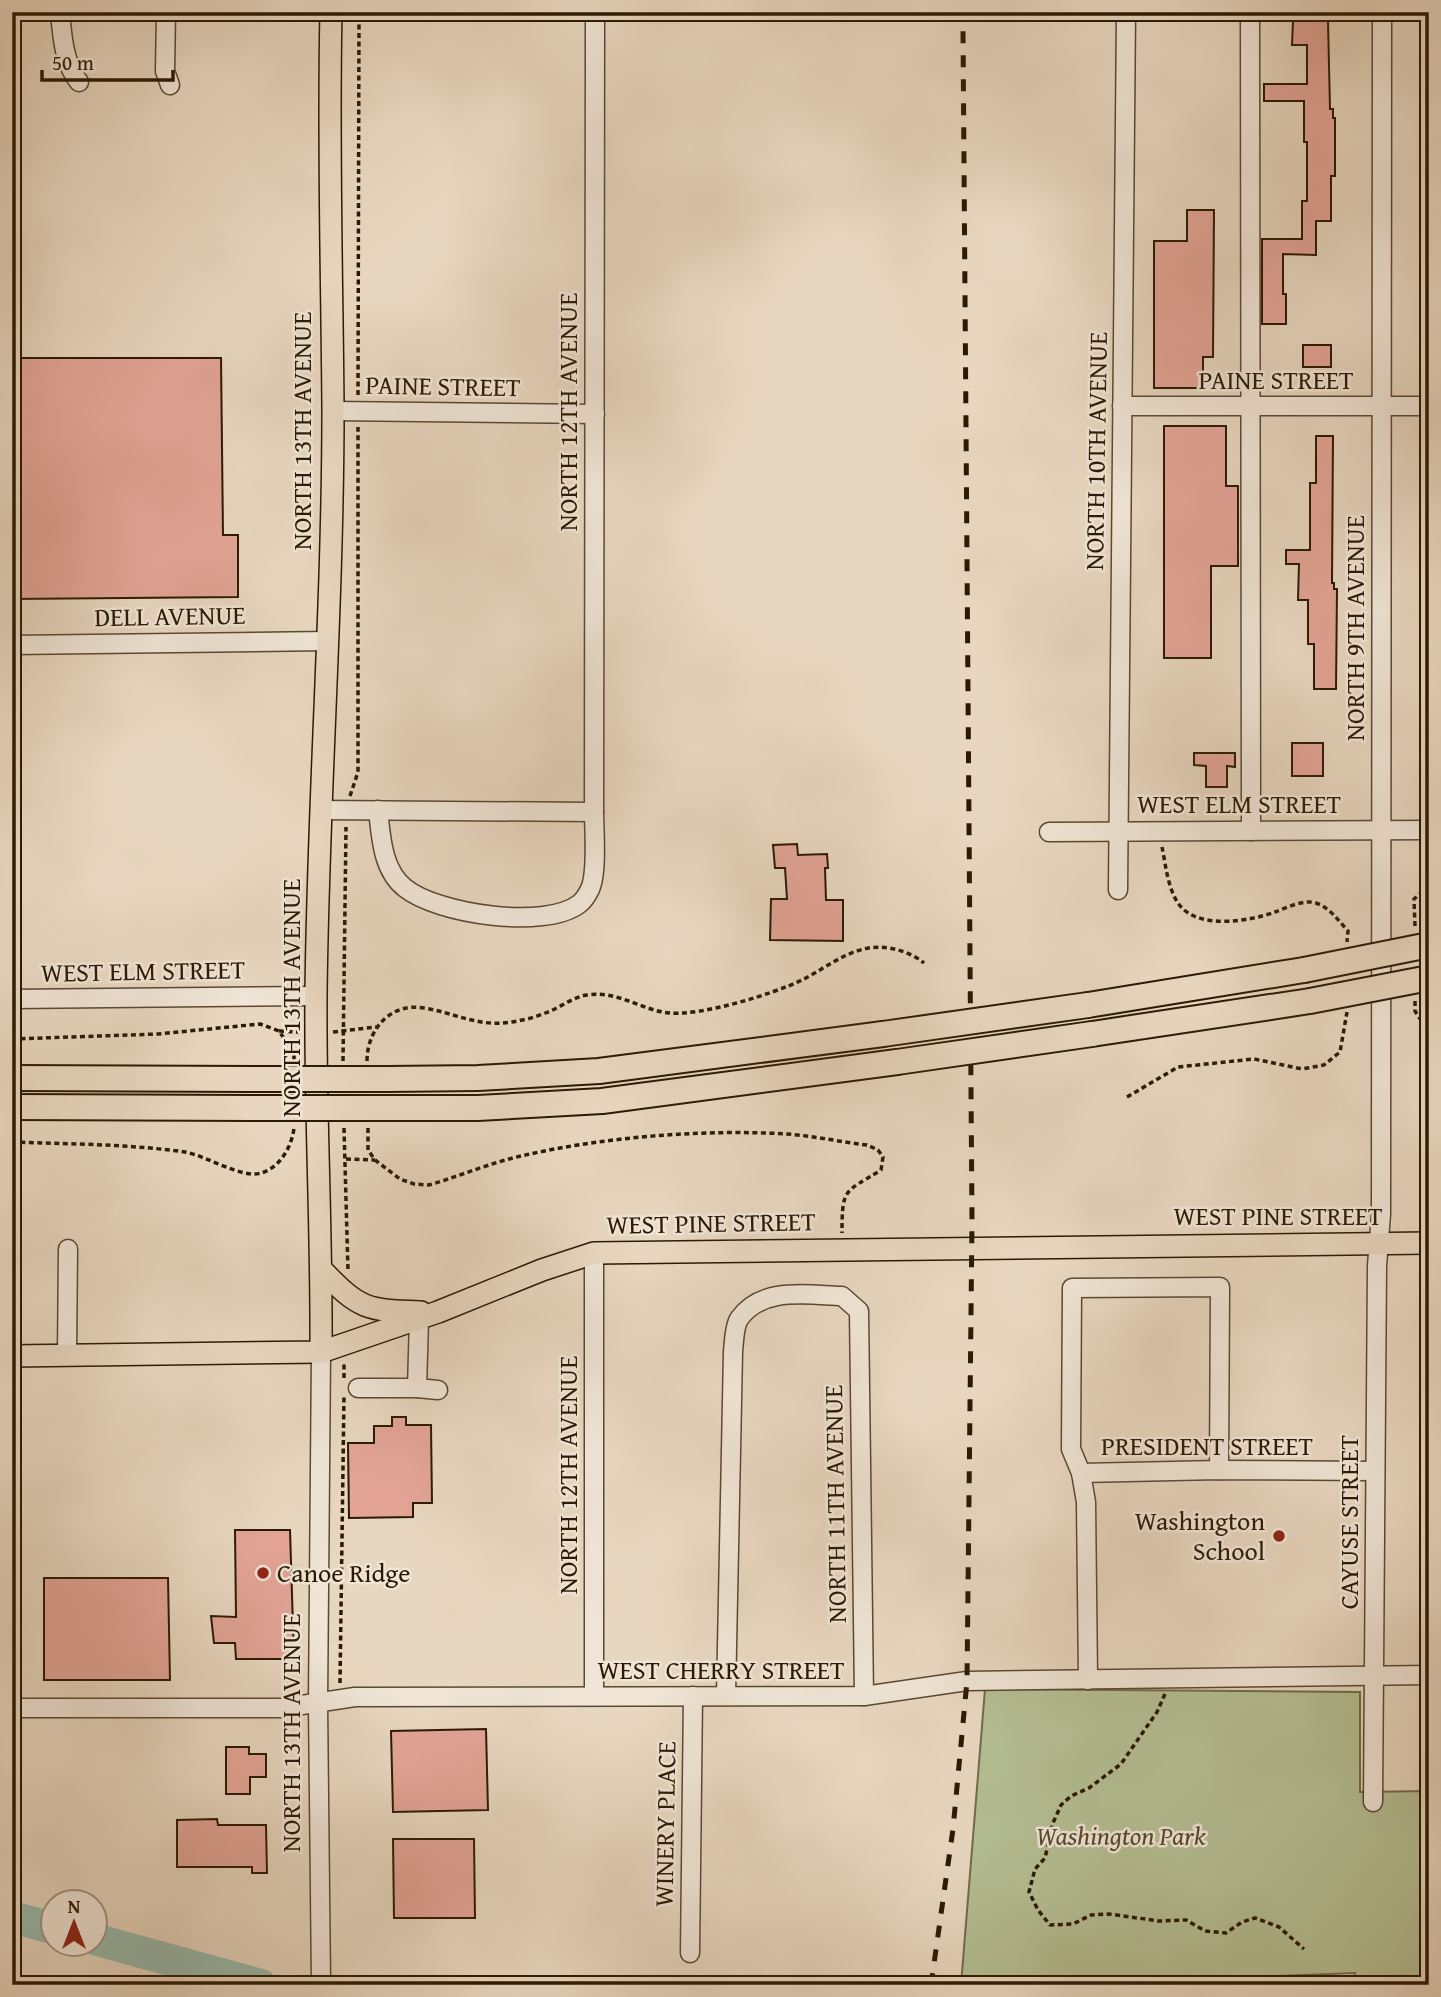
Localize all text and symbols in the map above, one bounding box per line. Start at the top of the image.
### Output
scale bar [42,38,173,82]
text: 50 m [52,47,94,78]
street label: NORTH 12TH AVENUE [548,293,587,531]
street label: NORTH 13TH AVENUE [282,312,321,550]
street label: NORTH 10TH AVENUE [1074,331,1117,571]
street label: PAINE STREET [1198,360,1354,399]
street label: PAINE STREET [365,365,521,406]
street label: NORTH 9TH AVENUE [1335,515,1374,741]
street label: DELL AVENUE [94,595,246,636]
street label: WEST ELM STREET [1137,784,1342,823]
street label: NORTH 13TH AVENUE [271,879,310,1117]
street label: WEST ELM STREET [41,949,246,992]
street label: WEST PINE STREET [1173,1196,1383,1235]
street label: WEST PINE STREET [606,1201,816,1244]
street label: NORTH 12TH AVENUE [548,1356,587,1594]
street label: NORTH 11TH AVENUE [813,1384,856,1624]
street label: PRESIDENT STREET [1101,1426,1313,1465]
street label: CAYUSE STREET [1329,1434,1368,1609]
place label: Washington School [1135,1501,1265,1570]
marker: Washington School [1271,1528,1287,1544]
place label: Canoe Ridge [277,1553,411,1592]
marker: Canoe Ridge [255,1565,271,1581]
street label: NORTH 13TH AVENUE [271,1614,310,1852]
street label: WEST CHERRY STREET [597,1650,845,1689]
street label: WINERY PLACE [644,1741,685,1907]
park label: Washington Park [1036,1816,1206,1855]
north arrow [38,1888,108,1958]
text: N [68,1892,81,1920]

